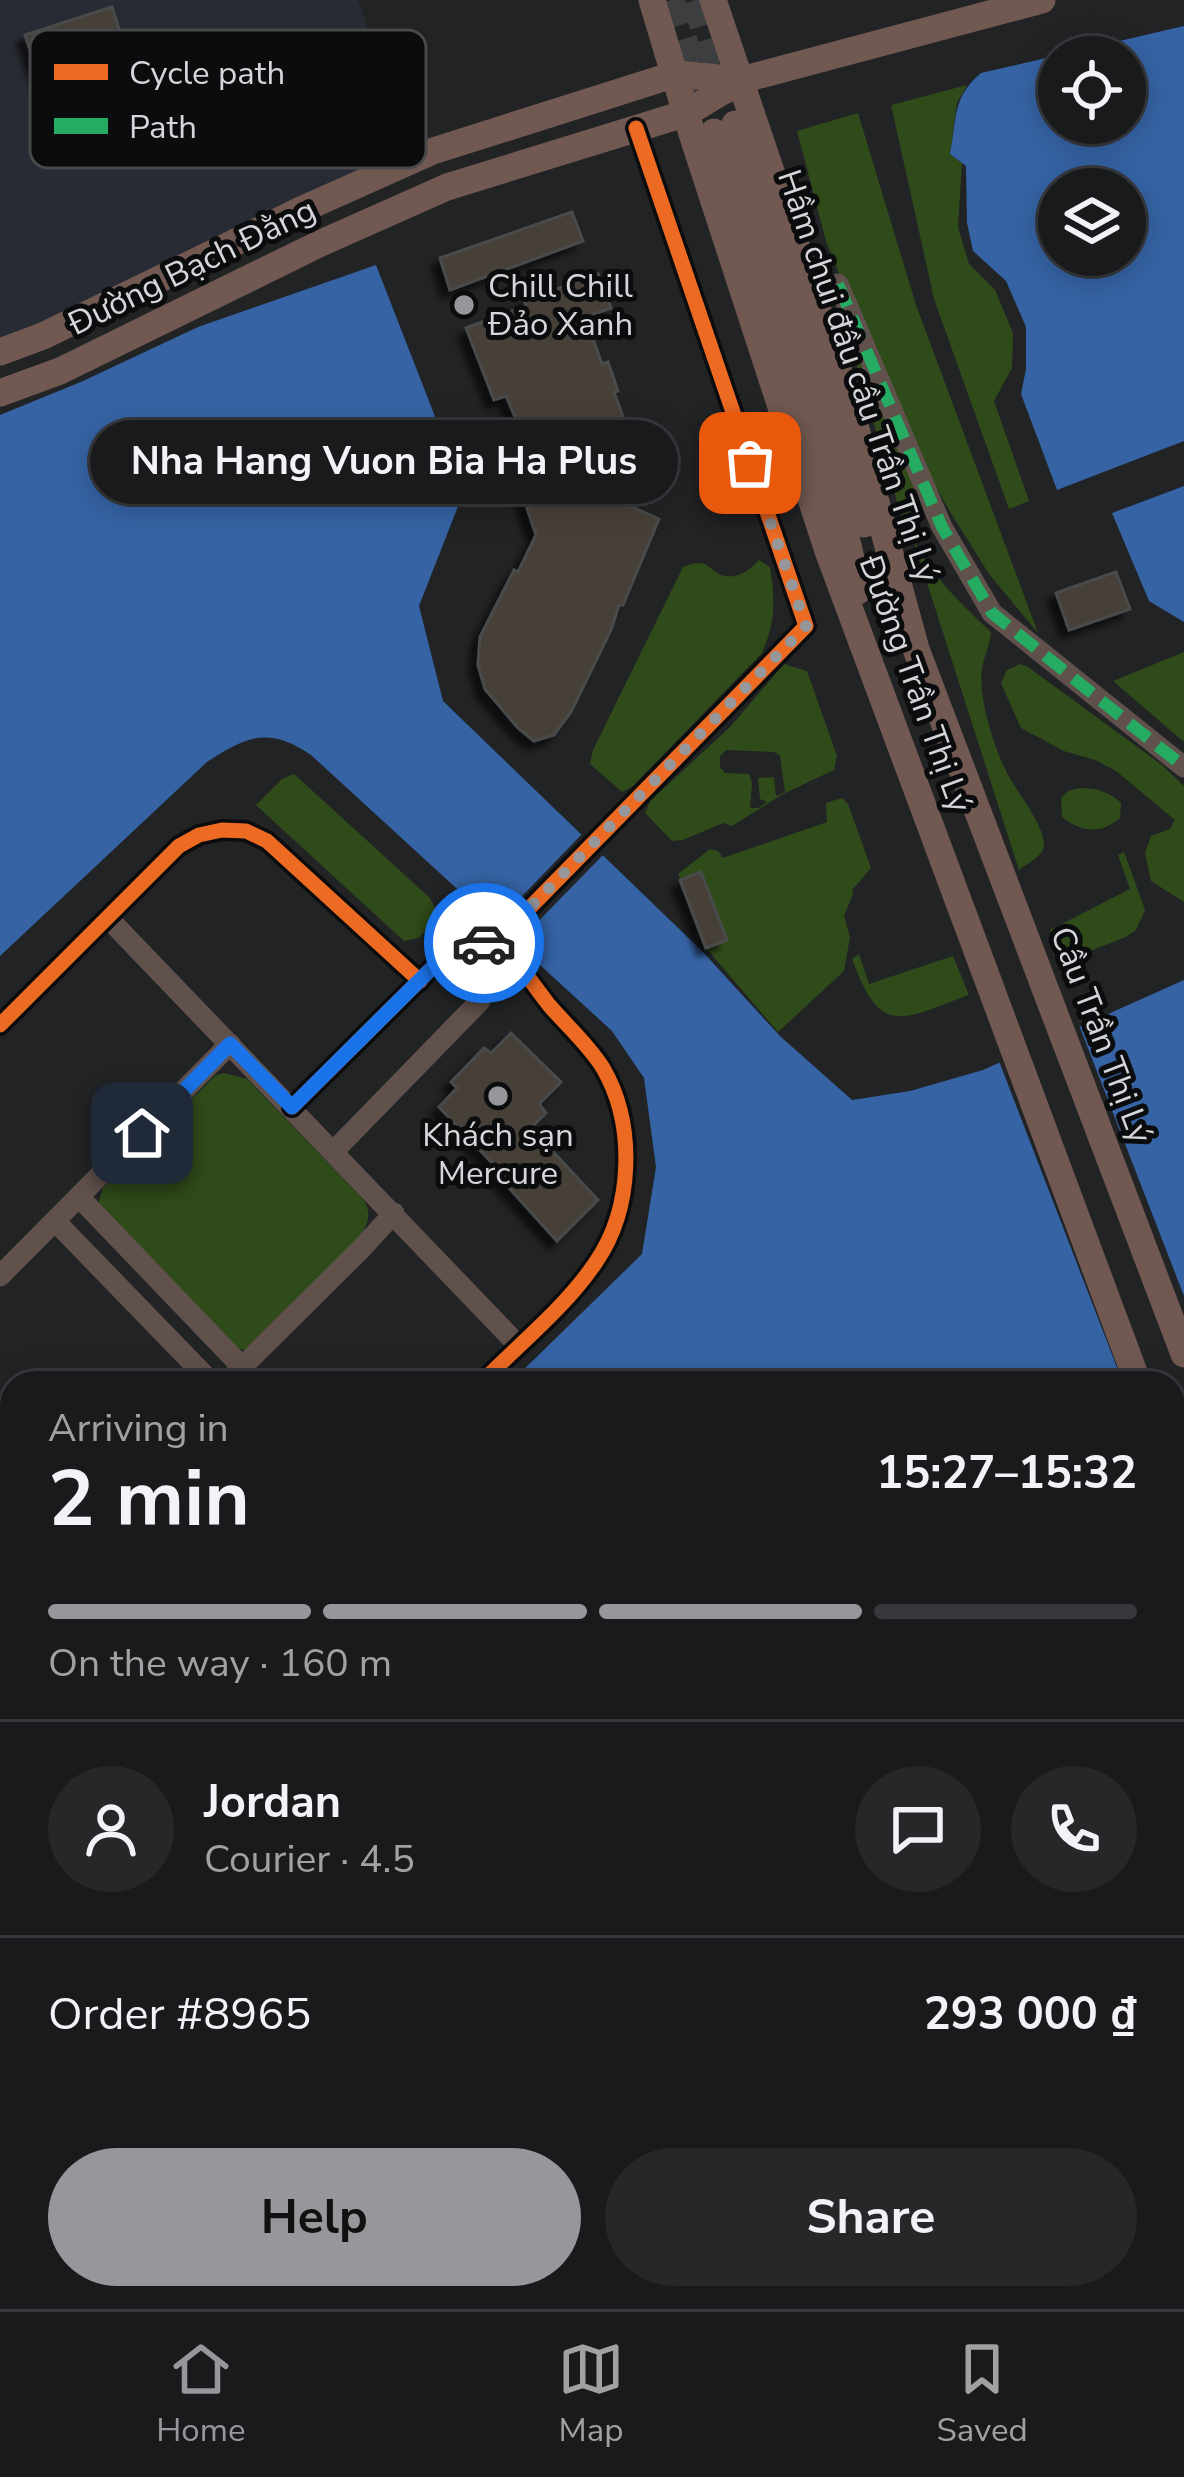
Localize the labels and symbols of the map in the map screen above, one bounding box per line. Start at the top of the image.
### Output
legend [30,30,426,168]
text: Cycle path [129,51,285,96]
text: Path [129,105,197,150]
street label: Hầm chui đầu cầu Trần Thị Lý [766,164,950,588]
street label: Đường Bạch Đằng [60,188,323,347]
place label: Chill Chill Đảo Xanh [487,264,633,347]
marker: Chill Chill Đảo Xanh [451,292,477,318]
pin [699,412,801,514]
callout: Nha Hang Vuon Bia Ha Plus [90,421,678,505]
street label: Đường Trần Thị Lý [847,549,982,819]
courier [424,883,544,1003]
street label: Cầu Trần Thị Lý [1039,920,1163,1150]
pin [91,1082,193,1184]
marker: Khách sạn Mercure [485,1083,511,1109]
place label: Khách sạn Mercure [422,1113,574,1196]

